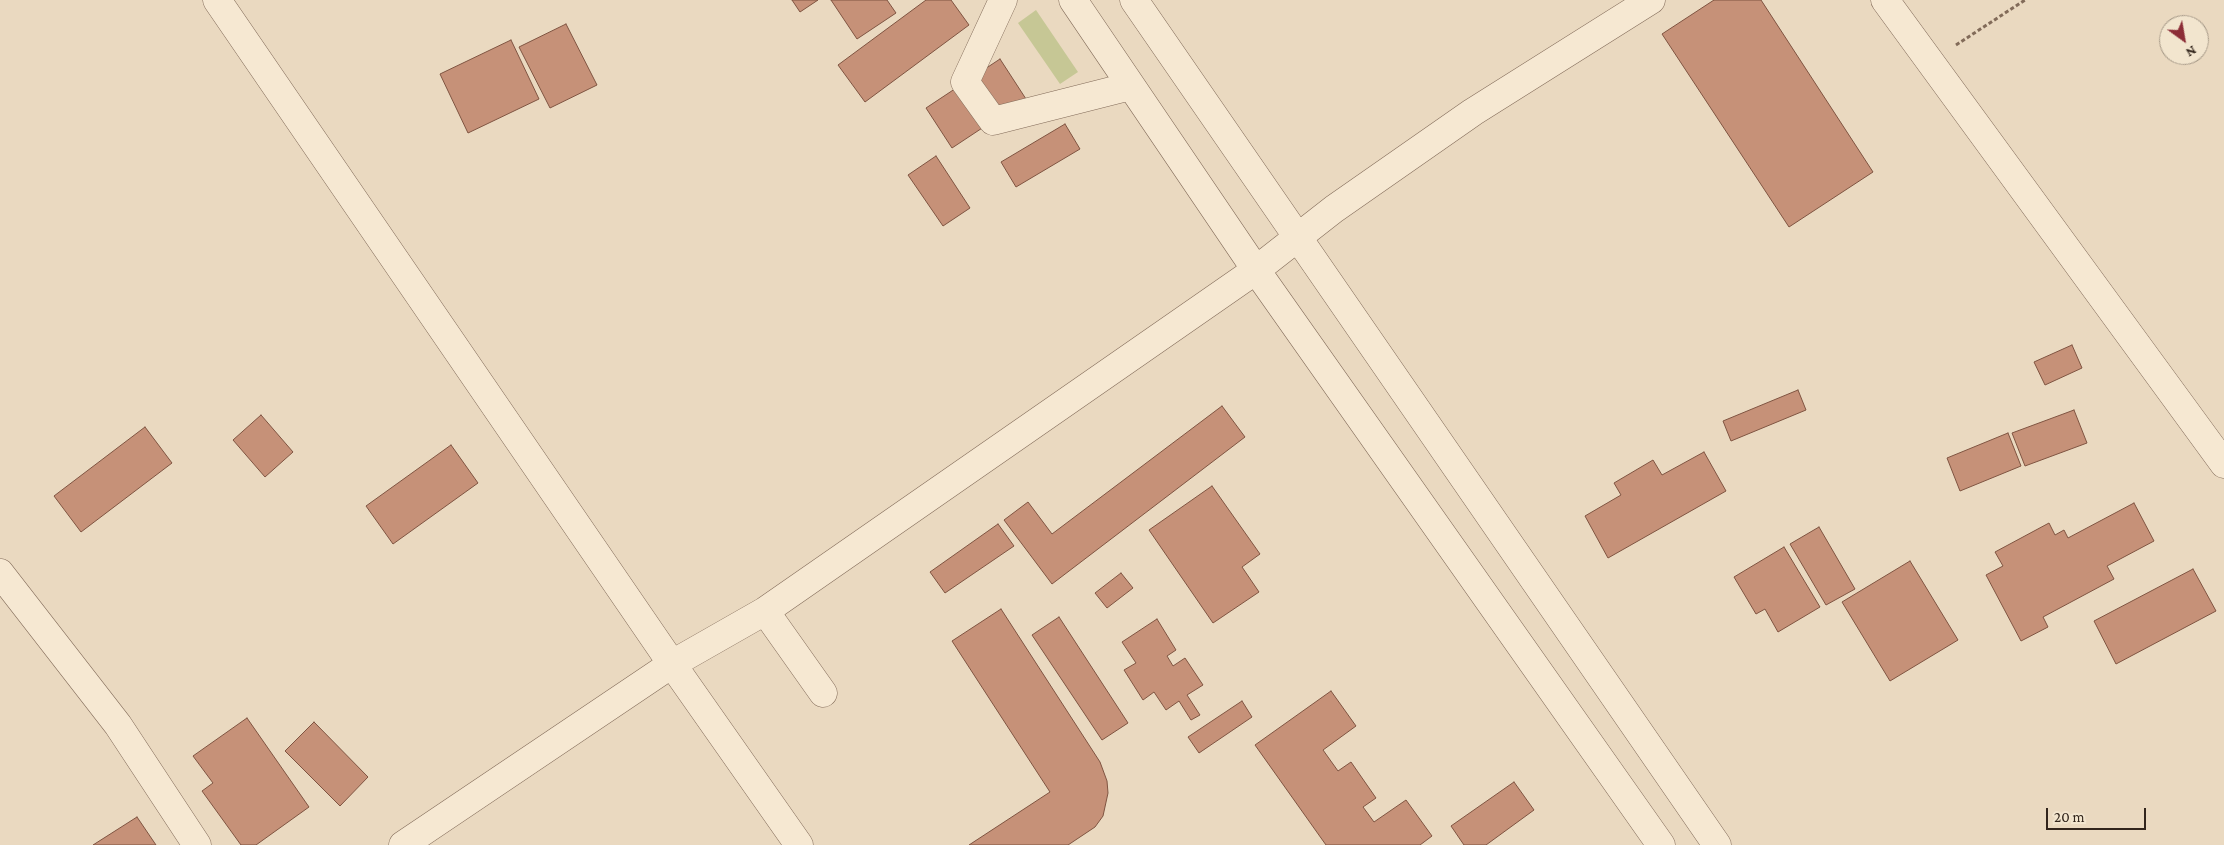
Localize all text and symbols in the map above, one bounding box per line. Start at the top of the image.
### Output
north arrow [2159,15,2209,65]
text: N [2183,43,2200,61]
scale bar [2049,798,2149,830]
text: 20 m [2054,809,2085,825]

